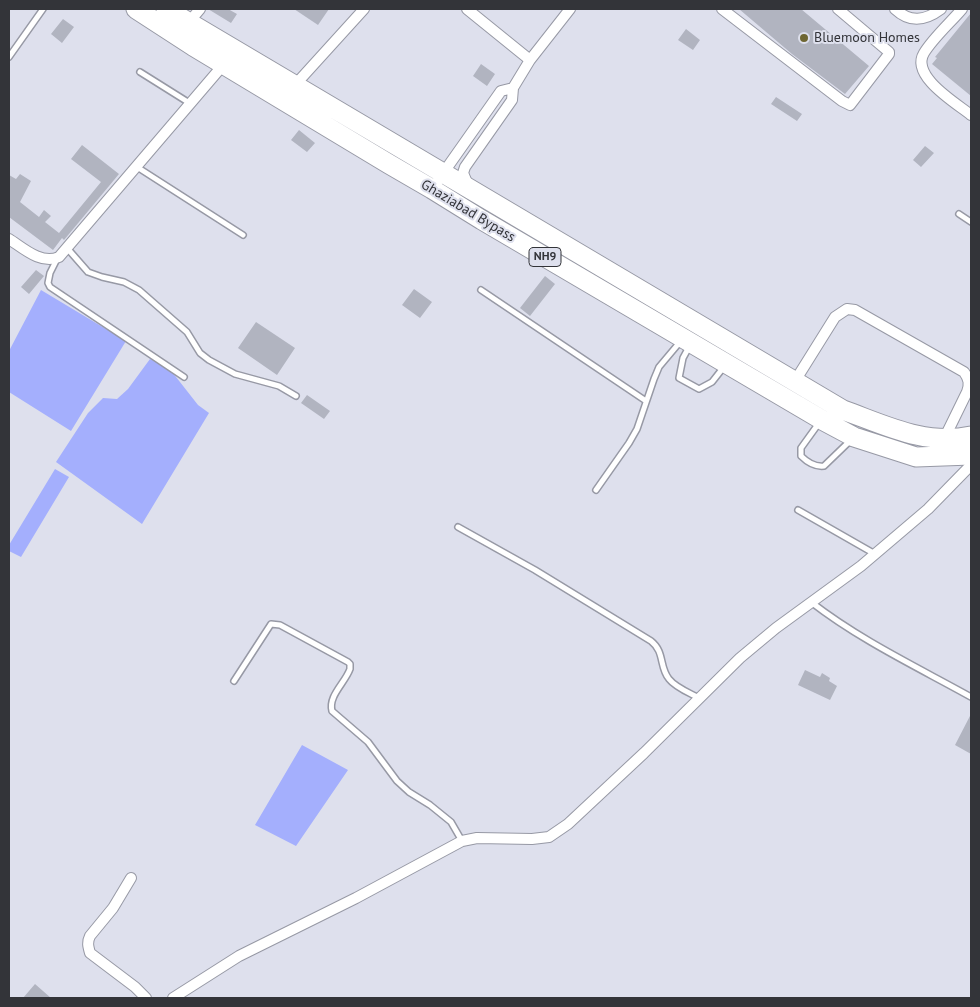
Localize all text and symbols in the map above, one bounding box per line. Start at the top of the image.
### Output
place label: Bluemoon Homes [814,30,920,46]
marker: Bluemoon Homes [798,32,810,44]
street label: Ghaziabad Bypass [418,176,518,246]
road number: NH9 [529,248,561,266]

